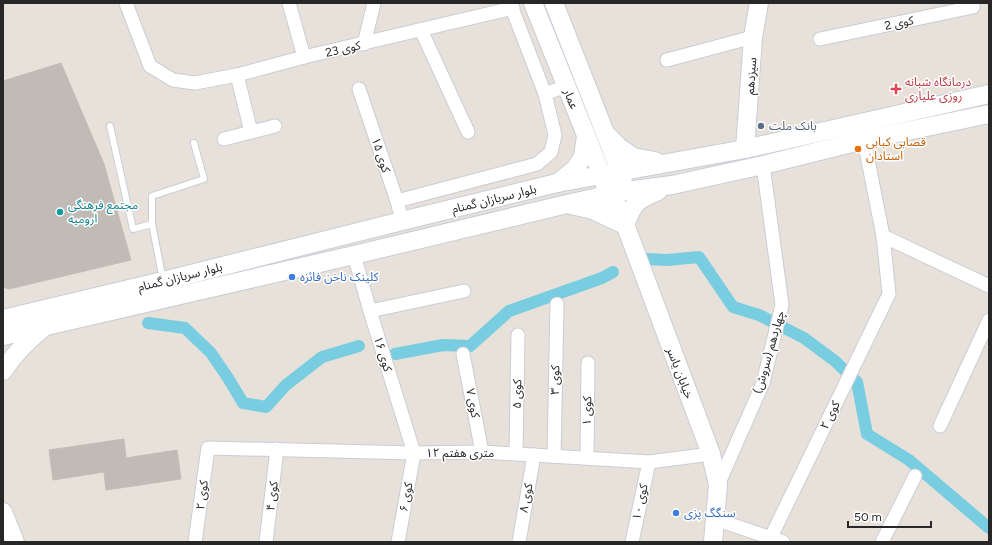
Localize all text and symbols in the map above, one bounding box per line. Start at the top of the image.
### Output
street label: کوی 2 [883,13,916,33]
street label: کوی 23 [324,38,363,60]
street label: سیزدهم [743,57,761,95]
place label: درمانگاه شبانه روزی علیاری [905,75,971,103]
marker: درمانگاه شبانه روزی علیاری [890,83,902,95]
street label: عمار [560,86,581,111]
place label: بانک ملت [769,119,817,133]
marker: بانک ملت [756,121,766,131]
place label: قصابی کبابی استادان [866,135,926,163]
street label: کوی ۱۵ [369,136,394,175]
marker: قصابی کبابی استادان [853,144,863,154]
street label: بلوار سربازان گمنام [450,182,538,218]
place label: مجتمع فرهنگی ارومیه [68,198,138,226]
marker: مجتمع فرهنگی ارومیه [55,207,65,217]
street label: بلوار سربازان گمنام [136,260,224,296]
place label: کلینک ناخن فائزه [300,270,380,284]
marker: کلینک ناخن فائزه [287,272,297,282]
street label: چهاردهم (سروش) [750,309,789,396]
street label: کوی ۱۶ [371,335,395,374]
street label: خیابان یاسر [663,344,696,401]
street label: کوی ۳ [548,364,562,395]
street label: کوی ۵ [510,378,524,409]
street label: کوی ۷ [463,387,483,420]
street label: کوی ۱ [580,395,594,426]
street label: کوی ۲ [817,398,843,431]
street label: ۱۲ متری هفتم [426,446,494,462]
street label: کوی ۲ [193,478,211,511]
street label: کوی ۴ [263,479,281,512]
street label: کوی ۶ [397,480,416,513]
street label: کوی ۸ [517,481,536,514]
street label: کوی ۱۰ [629,482,651,521]
scale bar [848,503,931,529]
place label: سنگگ پزی [684,506,736,521]
marker: سنگگ پزی [671,508,681,518]
text: 50 m [854,510,882,524]

